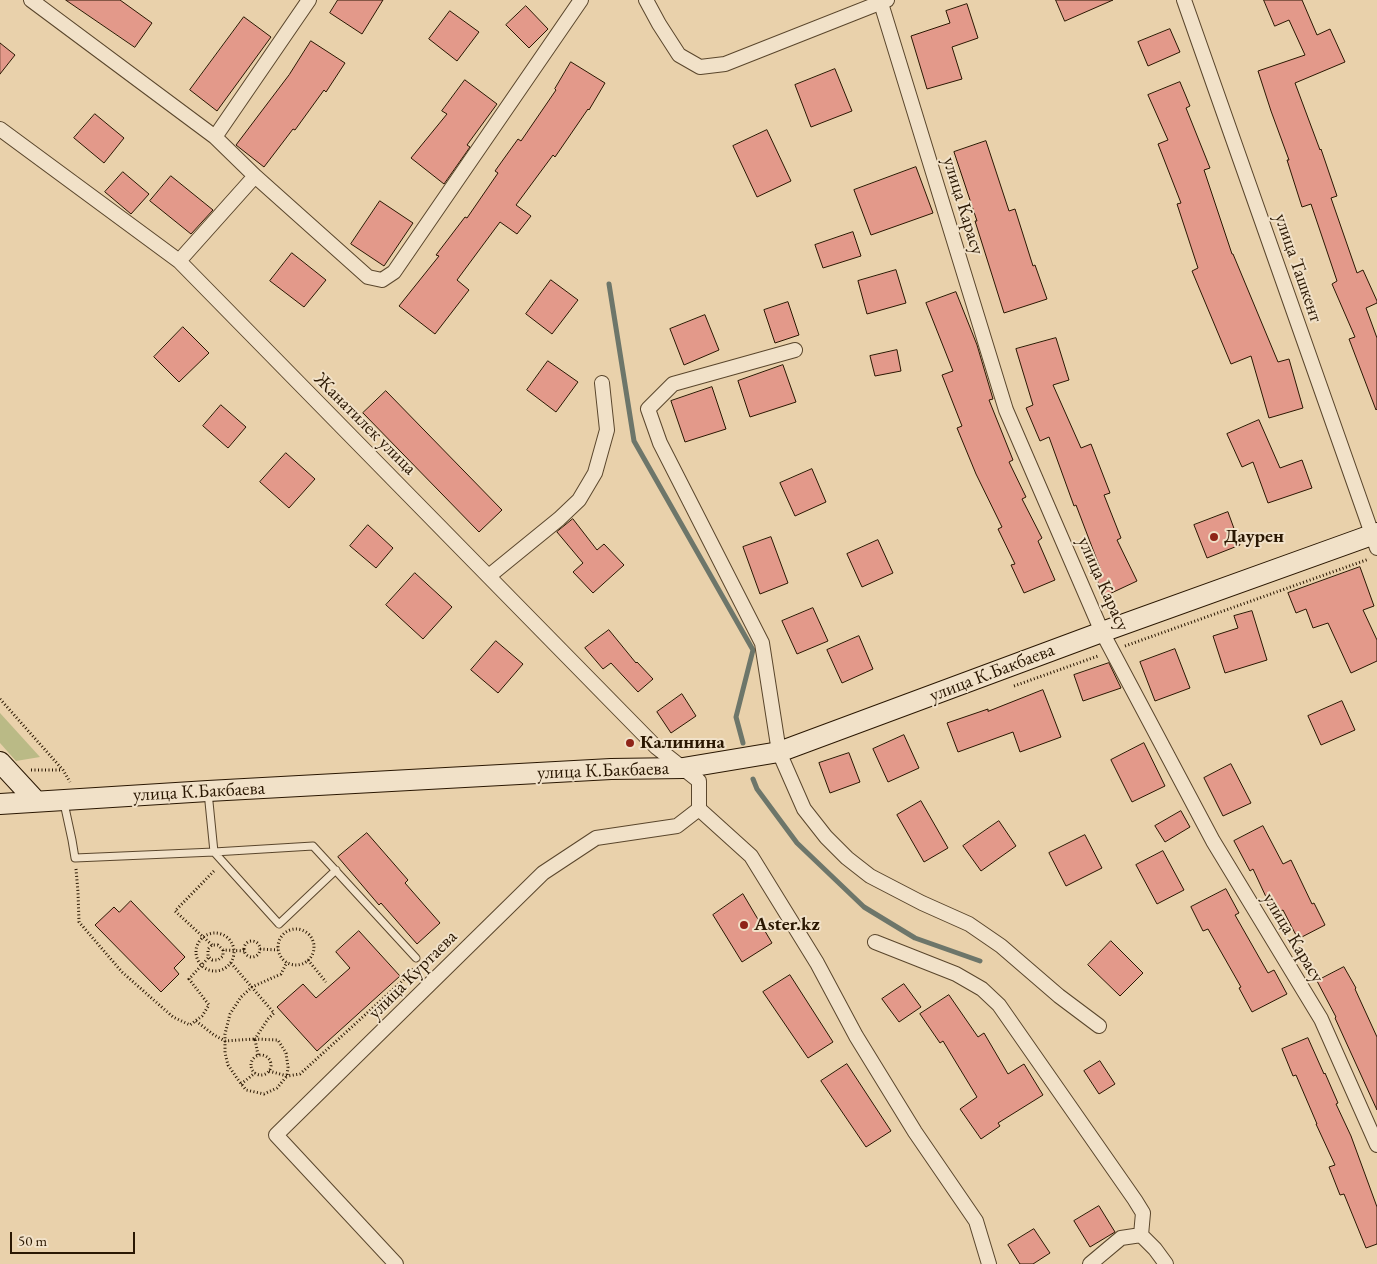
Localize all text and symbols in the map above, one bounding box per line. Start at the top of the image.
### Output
street label: улица Карасу [937,154,989,258]
street label: улица Ташкент [1269,211,1327,325]
street label: Жанатилек улица [309,368,421,480]
place label: Даурен [1224,526,1284,548]
marker: Даурен [1208,531,1220,543]
street label: улица Карасу [1072,533,1134,635]
street label: улица К.Бакбаева [926,639,1058,707]
place label: Калинина [640,732,725,754]
marker: Калинина [624,737,636,749]
street label: улица К.Бакбаева [537,757,669,785]
street label: улица К.Бакбаева [132,777,266,807]
street label: улица Карасу [1257,889,1329,987]
place label: Aster.kz [754,914,820,936]
marker: Aster.kz [738,919,750,931]
street label: улица Куртаева [364,926,462,1024]
scale bar [12,1222,138,1254]
text: 50 m [18,1231,47,1250]

